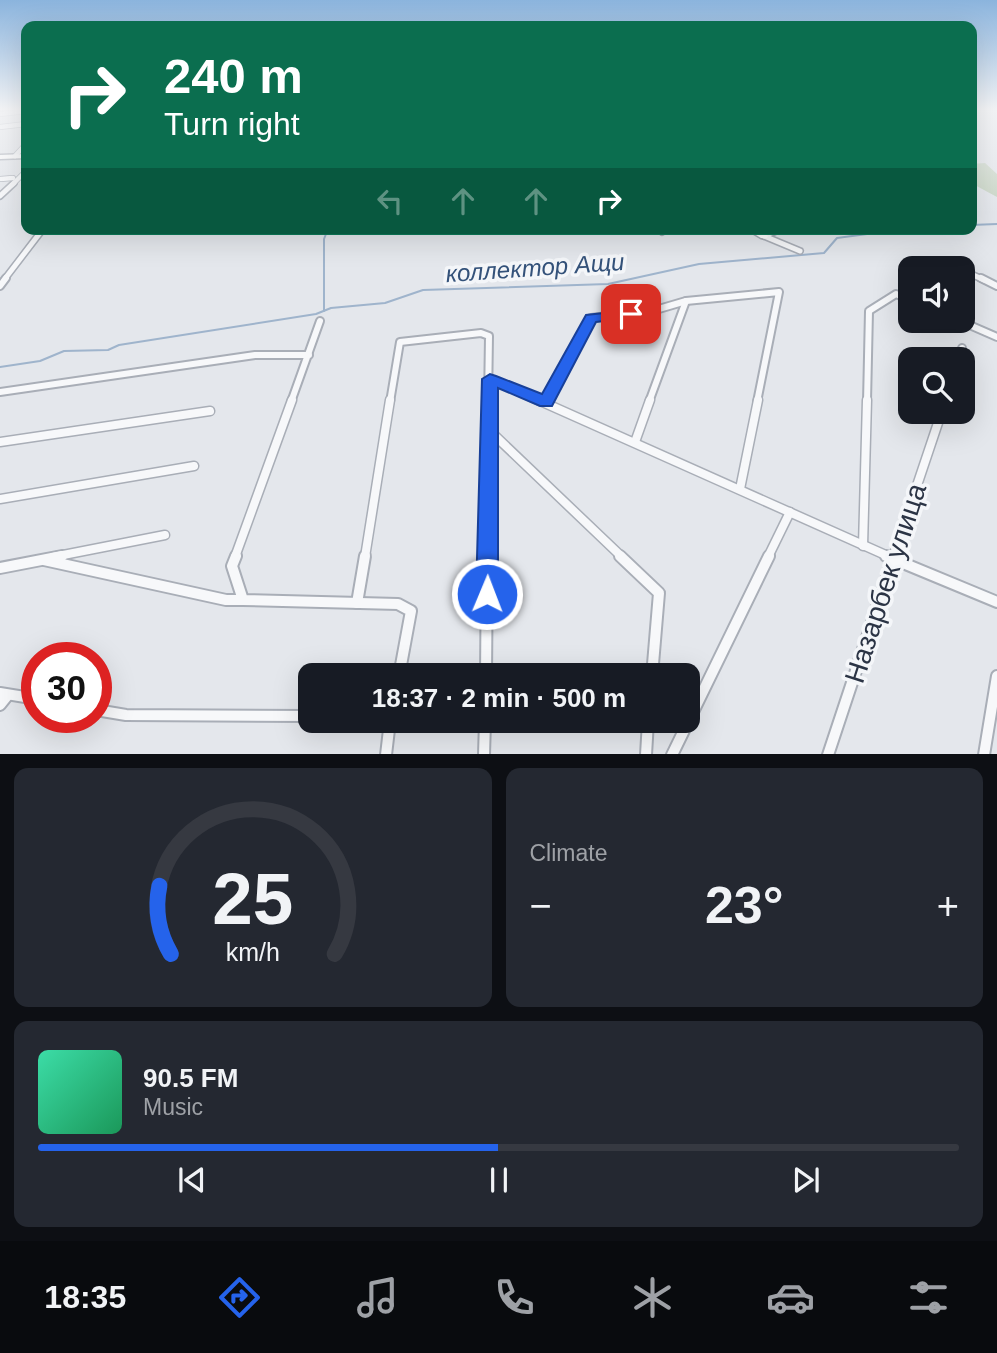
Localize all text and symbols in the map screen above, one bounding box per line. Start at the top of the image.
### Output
icon: right [49,49,140,140]
text: 240 m [164,49,303,103]
text: Turn right [164,106,300,142]
icon: left [371,182,409,220]
icon: ahead [444,182,482,220]
icon: ahead [517,182,555,220]
icon: right [590,182,628,220]
water label: коллектор Ащи [445,248,625,287]
map controls [898,256,975,424]
button: sound [898,256,975,333]
pin [601,284,661,344]
icon: arrive [612,295,650,333]
button: search [898,347,975,424]
street label: Назарбек улица [839,479,932,687]
position arrow [450,557,524,631]
speed limit sign: 30 [21,642,112,733]
text: 18:37 · 2 min · 500 m [372,683,626,713]
text: Climate [530,840,607,866]
text: 25 [212,858,293,939]
text: 23° [705,876,784,934]
text: − [530,885,552,927]
text: + [937,885,959,927]
text: km/h [226,937,280,965]
text: 90.5 FM [143,1063,238,1093]
text: Music [143,1094,203,1120]
icon: previous [173,1161,211,1199]
icon: pause [480,1161,518,1199]
icon: next [787,1161,825,1199]
icon: directions [215,1273,264,1322]
icon: music [353,1273,402,1322]
icon: phone [490,1273,539,1322]
icon: climate [628,1273,677,1322]
icon: car [766,1273,815,1322]
icon: filters [904,1273,953,1322]
text: 18:35 [44,1279,126,1315]

